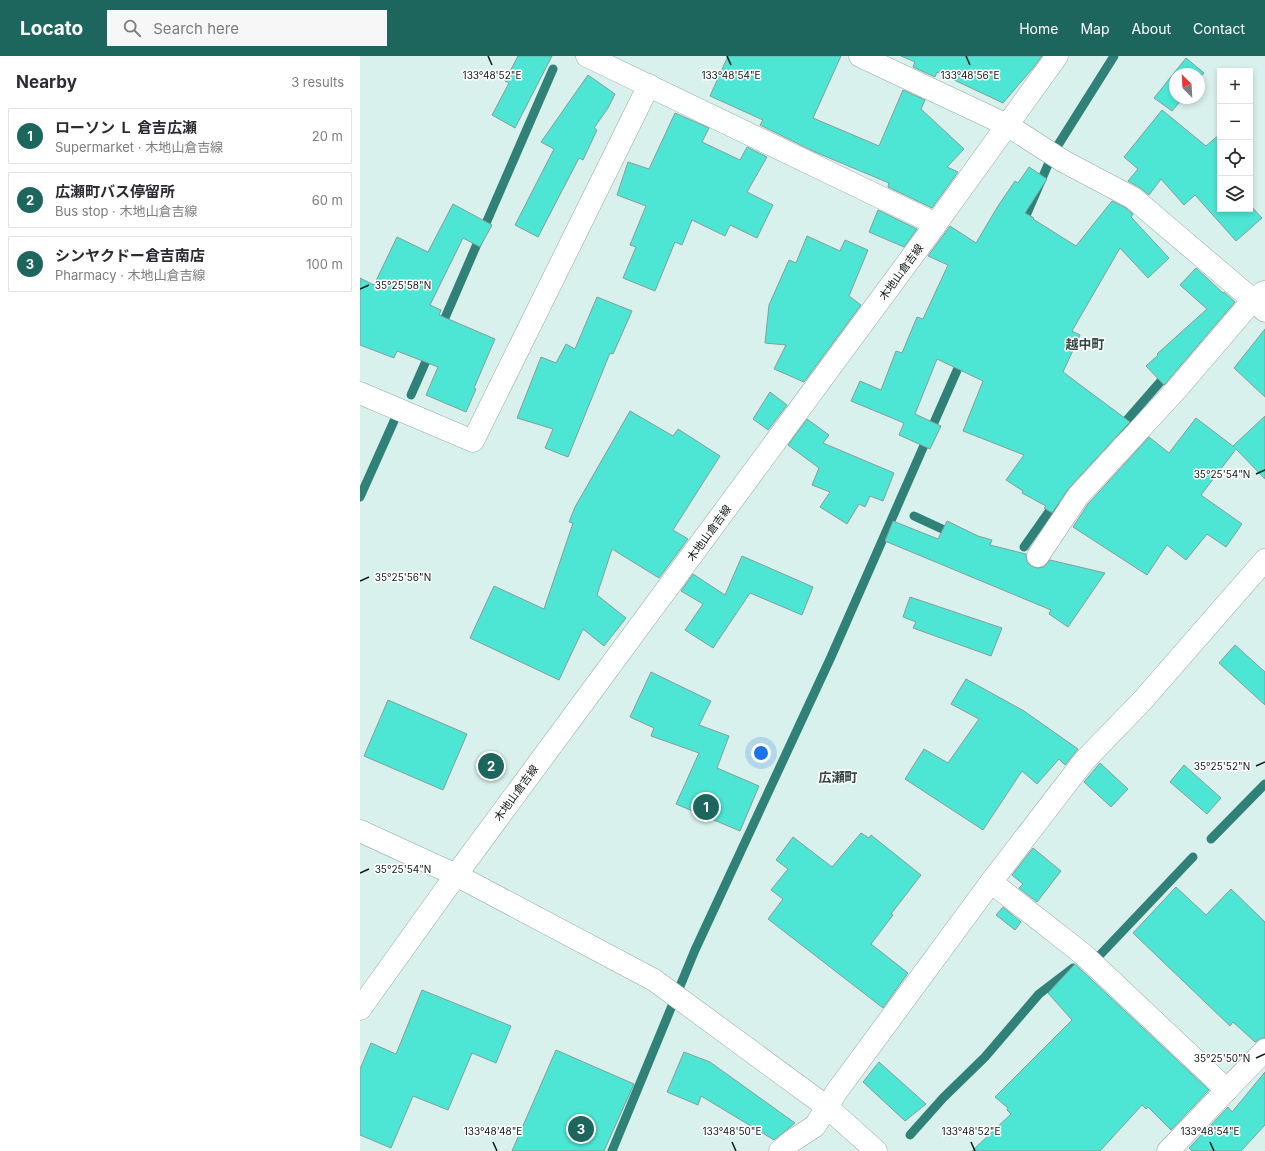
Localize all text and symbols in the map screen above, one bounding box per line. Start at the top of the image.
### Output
search box [107,10,387,46]
text: Locato [20,17,83,40]
icon: search [121,17,143,39]
text: Search here [153,19,239,38]
text: Home [1019,20,1058,37]
text: Map [1080,20,1110,37]
text: About [1132,20,1171,37]
text: Contact [1193,20,1245,37]
north arrow [1169,68,1205,104]
map controls [1217,68,1253,212]
button: + [1217,68,1253,104]
text: 133°48'52"E [463,69,521,81]
text: 133°48'54"E [701,69,761,81]
text: 133°48'56"E [941,69,999,81]
text: Nearby [16,72,77,92]
text: 3 results [291,74,344,90]
button: − [1217,104,1253,140]
text: ローソン Ｌ 倉吉広瀬 [55,118,197,137]
text: 1 [27,128,33,144]
text: 20 m [312,128,343,144]
text: Supermarket · 木地山倉吉線 [55,139,223,155]
button: locate [1217,140,1253,176]
button: layers [1217,176,1253,212]
text: 広瀬町バス停留所 [55,182,175,201]
text: 2 [26,192,34,208]
text: 60 m [312,192,343,208]
text: Bus stop · 木地山倉吉線 [55,203,198,219]
street label: 木地山倉吉線 [876,241,926,303]
text: シンヤクドー倉吉南店 [55,246,205,265]
text: 3 [26,256,34,272]
text: 100 m [306,256,343,272]
text: Pharmacy · 木地山倉吉線 [55,267,206,283]
text: 35°25'58"N [375,279,431,291]
district label: 越中町 [1065,336,1105,352]
text: 35°25'54"N [1194,468,1250,480]
street label: 木地山倉吉線 [684,502,734,564]
text: 35°25'56"N [375,571,431,583]
your location [751,743,771,763]
pin: 2 [478,751,504,781]
text: 35°25'52"N [1194,760,1250,772]
street label: 木地山倉吉線 [491,762,541,824]
district label: 広瀬町 [818,769,858,785]
pin: 1 [693,792,719,822]
text: 35°25'54"N [375,863,431,875]
text: 35°25'50"N [1194,1052,1250,1064]
pin: 3 [568,1114,594,1144]
text: 133°48'48"E [464,1125,522,1137]
text: 133°48'50"E [702,1125,762,1137]
text: 133°48'52"E [942,1125,1000,1137]
text: 133°48'54"E [1180,1125,1240,1137]

